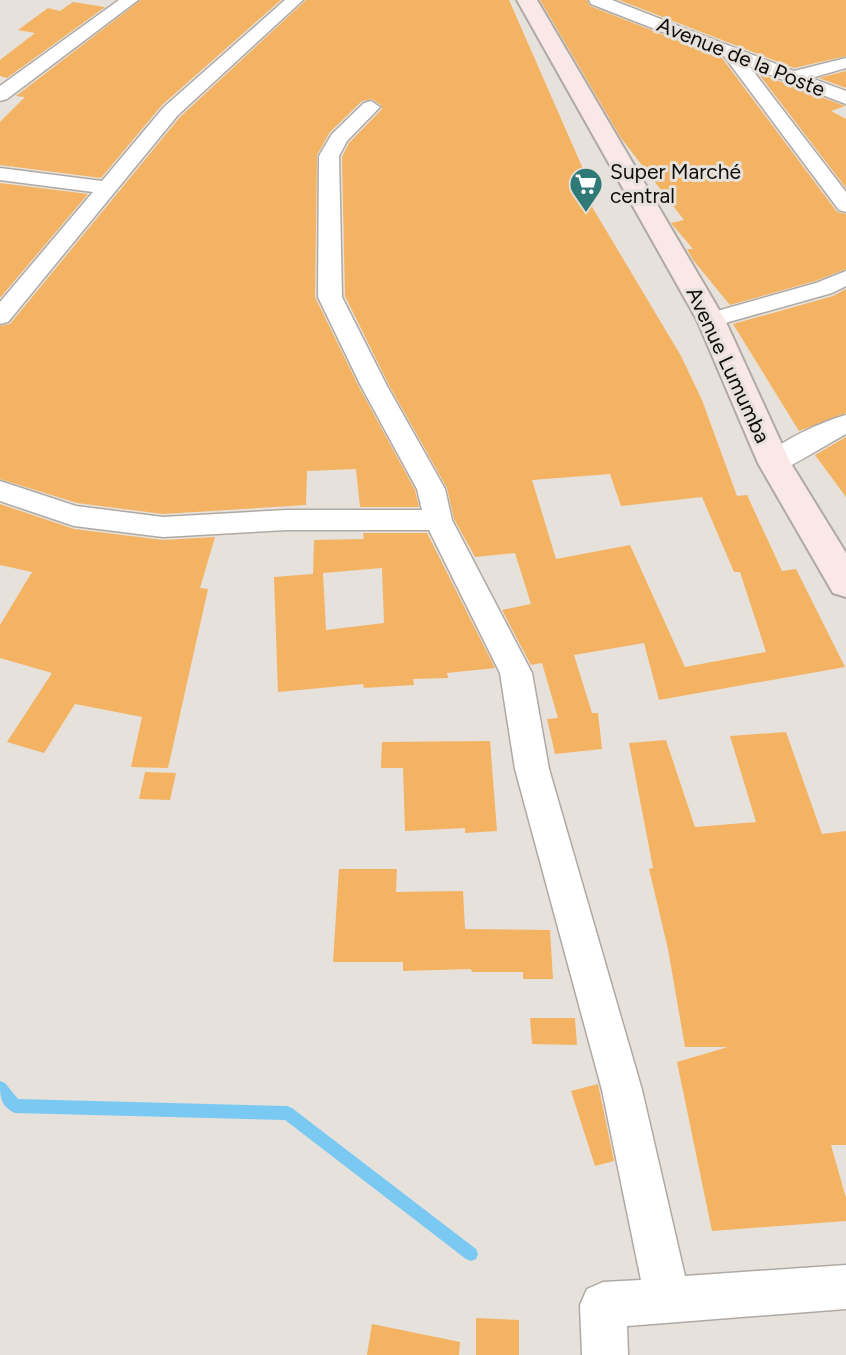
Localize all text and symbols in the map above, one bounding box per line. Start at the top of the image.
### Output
street label: Avenue de la Poste [654,11,829,102]
place label: Super Marché central [610,159,741,208]
supermarket icon: Super Marché central [567,165,605,214]
street label: Avenue Lumumba [681,283,776,447]

